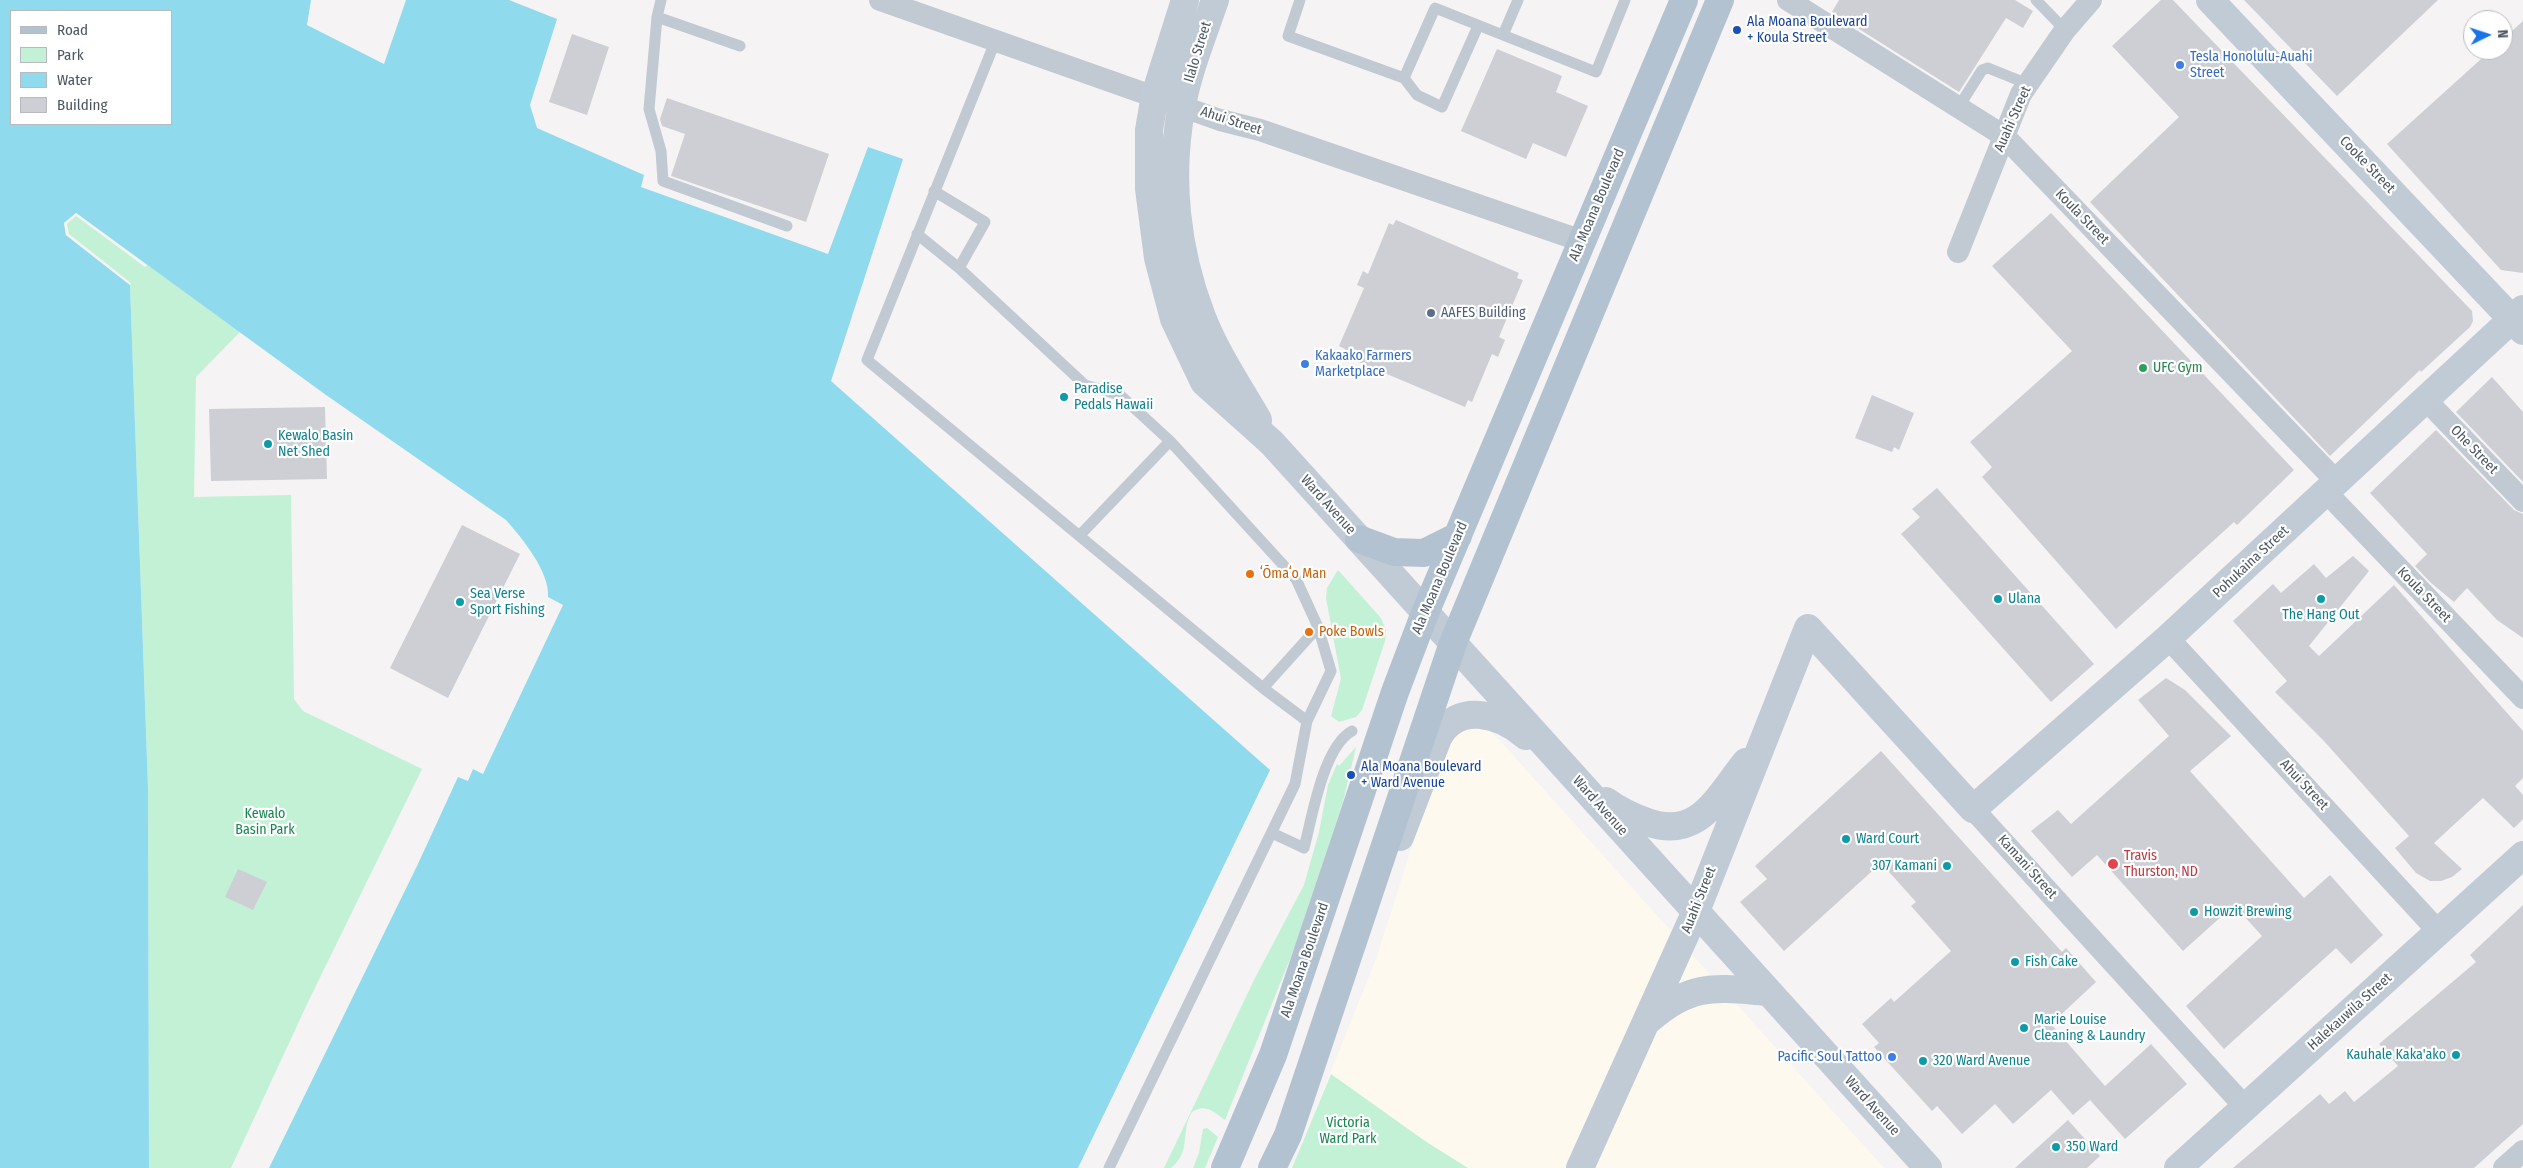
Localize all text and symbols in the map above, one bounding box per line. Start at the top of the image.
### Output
legend [10,10,172,125]
north arrow [2463,10,2513,60]
place label: Ala Moana Boulevard + Koula Street [1747,14,1867,46]
street label: Ilalo Street [1181,20,1215,84]
text: Road [57,21,88,39]
marker: Ala Moana Boulevard + Koula Street [1731,24,1743,36]
text: N [2494,29,2511,39]
text: Park [57,46,84,64]
place label: Tesla Honolulu-Auahi Street [2190,49,2312,82]
marker: Tesla Honolulu-Auahi Street [2174,59,2186,71]
text: Water [57,71,92,89]
street label: Auahi Street [1991,84,2035,154]
text: Building [57,96,108,114]
street label: Ahui Street [1198,103,1264,139]
street label: Cooke Street [2336,133,2398,197]
street label: Ala Moana Boulevard [1566,146,1628,264]
street label: Koula Street [2052,186,2112,248]
place label: AAFES Building [1441,305,1526,321]
marker: AAFES Building [1425,307,1437,319]
place label: Kakaako Farmers Marketplace [1315,348,1412,381]
marker: Kakaako Farmers Marketplace [1299,358,1311,370]
place label: UFC Gym [2153,360,2203,376]
marker: UFC Gym [2137,362,2149,374]
place label: Paradise Pedals Hawaii [1074,381,1153,414]
marker: Paradise Pedals Hawaii [1058,391,1070,403]
street label: Ohe Street [2447,422,2501,478]
place label: Kewalo Basin Net Shed [278,428,353,461]
marker: Kewalo Basin Net Shed [262,438,274,450]
street label: Ward Avenue [1297,472,1359,538]
street label: Ala Moana Boulevard [1409,519,1471,637]
street label: Pohukaina Street [2210,523,2292,601]
street label: Koula Street [2394,564,2454,626]
place label: ʻŌmaʻo Man [1260,566,1326,582]
marker: ʻŌmaʻo Man [1244,568,1256,580]
place label: Sea Verse Sport Fishing [470,586,545,618]
place label: Ulana [2008,591,2041,607]
marker: Ulana [1992,593,2004,605]
marker: The Hang Out [2315,593,2327,605]
marker: Sea Verse Sport Fishing [454,596,466,608]
place label: The Hang Out [2282,607,2360,623]
place label: Poke Bowls [1319,624,1384,640]
marker: Poke Bowls [1303,626,1315,638]
street label: Ahui Street [2276,756,2332,814]
place label: Ala Moana Boulevard + Ward Avenue [1361,759,1481,792]
marker: Ala Moana Boulevard + Ward Avenue [1345,769,1357,781]
street label: Ward Avenue [1569,773,1631,839]
park label: Kewalo Basin Park [235,806,295,839]
place label: Ward Court [1856,831,1919,847]
street label: Kamani Street [1994,831,2060,903]
marker: Ward Court [1840,833,1852,845]
place label: Travis Thurston, ND [2124,848,2198,880]
marker: Travis Thurston, ND [2106,857,2120,871]
place label: 307 Kamani [1872,858,1937,874]
marker: 307 Kamani [1941,860,1953,872]
street label: Auahi Street [1678,864,1720,936]
street label: Ala Moana Boulevard [1277,900,1333,1020]
place label: Howzit Brewing [2204,904,2292,920]
marker: Howzit Brewing [2188,906,2200,918]
place label: Fish Cake [2025,954,2078,970]
marker: Fish Cake [2009,956,2021,968]
street label: Halekauwila Street [2305,970,2395,1054]
place label: Marie Louise Cleaning & Laundry [2034,1012,2145,1044]
marker: Marie Louise Cleaning & Laundry [2018,1022,2030,1034]
place label: Kauhale Kaka'ako [2346,1047,2446,1063]
place label: Pacific Soul Tattoo [1777,1049,1882,1065]
marker: Kauhale Kaka'ako [2450,1049,2462,1061]
marker: Pacific Soul Tattoo [1886,1051,1898,1063]
place label: 320 Ward Avenue [1933,1053,2030,1069]
marker: 320 Ward Avenue [1917,1055,1929,1067]
street label: Ward Avenue [1841,1073,1903,1139]
park label: Victoria Ward Park [1319,1115,1377,1148]
place label: 350 Ward [2066,1139,2118,1155]
marker: 350 Ward [2050,1141,2062,1153]

